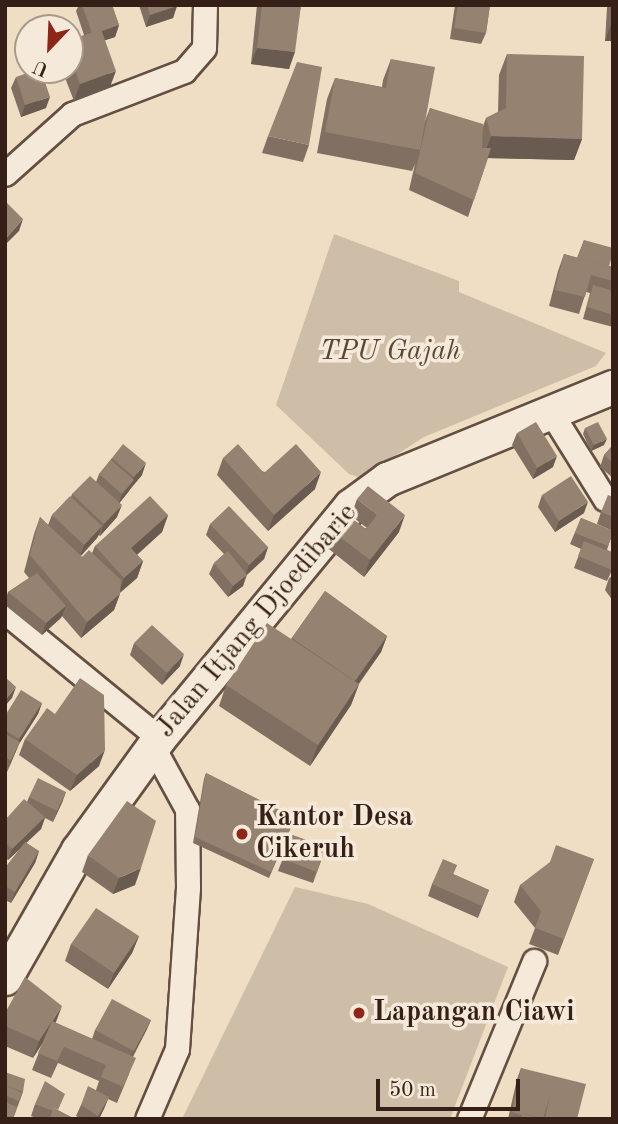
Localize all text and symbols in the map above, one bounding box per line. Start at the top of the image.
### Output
north arrow [14,14,84,84]
text: U [31,55,52,79]
park label: TPU Gajah [319,335,461,369]
street label: Jalan Itjang Djoedibarie [149,497,365,745]
place label: Kantor Desa Cikeruh [256,801,413,867]
marker: Kantor Desa Cikeruh [234,826,250,842]
place label: Lapangan Ciawi [373,996,574,1030]
marker: Lapangan Ciawi [351,1005,367,1021]
scale bar [380,1064,524,1108]
text: 50 m [389,1080,436,1101]

